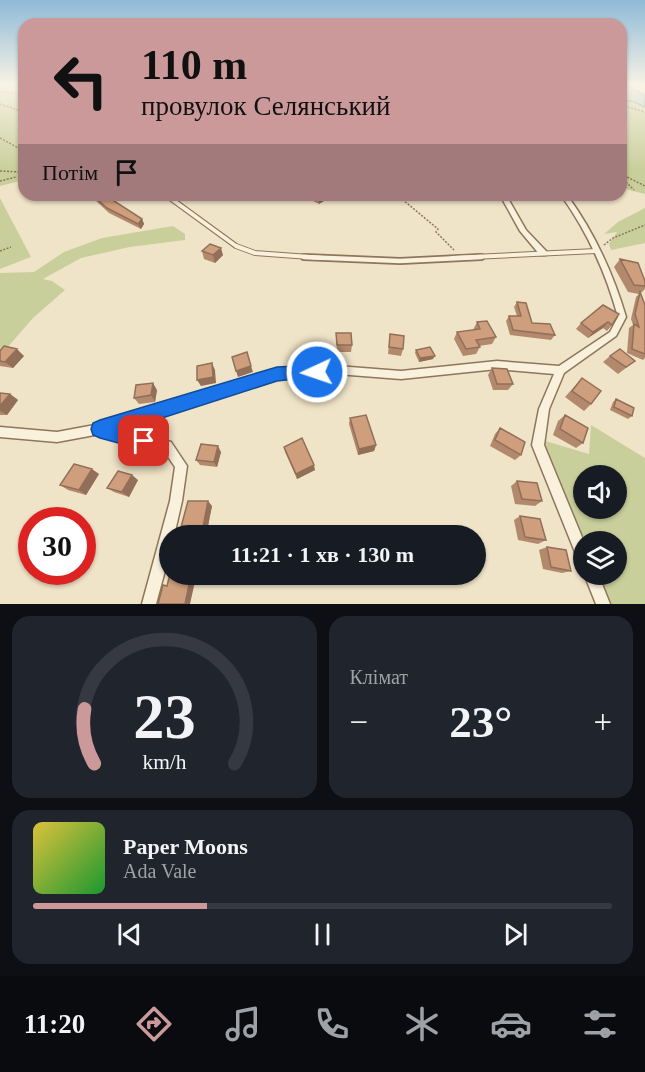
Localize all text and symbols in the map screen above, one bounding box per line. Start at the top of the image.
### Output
icon: left [42,42,120,120]
text: 110 m [141,42,247,88]
text: провулок Селянський [141,91,390,121]
icon: arrive [110,156,143,189]
text: Потім [42,160,98,185]
position arrow [285,340,349,404]
pin [118,415,169,466]
icon: arrive [127,424,160,457]
map controls [573,465,627,585]
button: sound [573,465,627,519]
speed limit sign: 30 [18,507,96,585]
button: layers [573,531,627,585]
text: 11:21 · 1 хв · 130 m [231,542,414,567]
text: Клімат [350,666,408,688]
text: 23 [133,682,195,751]
text: 23° [449,697,512,747]
text: − [350,704,368,740]
text: + [593,704,612,740]
text: km/h [142,750,187,774]
text: Paper Moons [123,834,248,859]
text: Ada Vale [123,860,197,882]
icon: previous [113,918,146,951]
icon: pause [306,918,339,951]
icon: next [499,918,532,951]
icon: directions [133,1003,175,1045]
icon: music [222,1003,264,1045]
icon: phone [311,1003,353,1045]
icon: climate [401,1003,443,1045]
icon: car [490,1003,532,1045]
icon: filters [579,1003,621,1045]
text: 11:20 [24,1009,85,1039]

